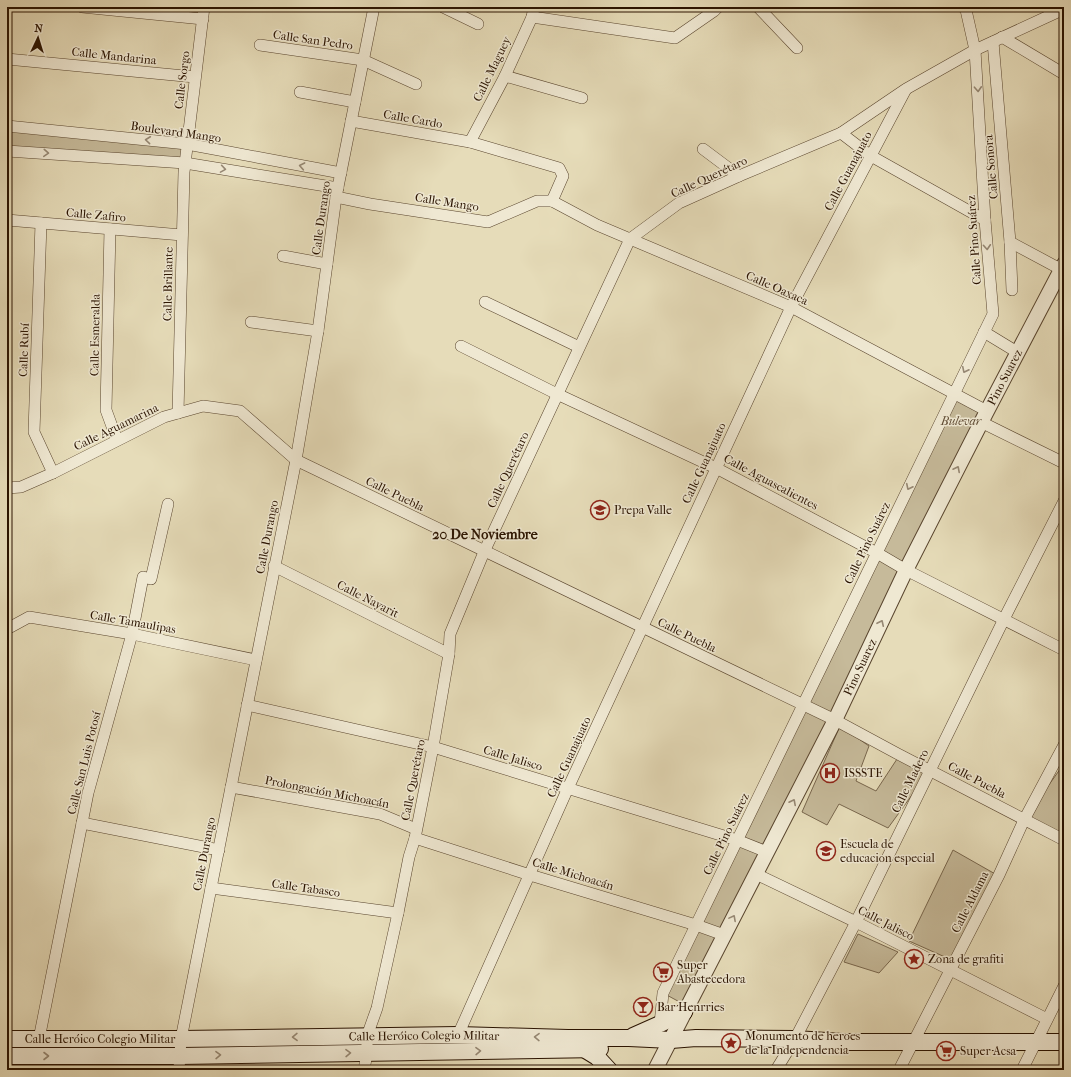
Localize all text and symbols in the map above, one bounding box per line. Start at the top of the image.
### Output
north arrow [18,18,58,58]
text: N [34,22,44,35]
street label: Calle San Pedro [272,27,354,53]
street label: Calle Maguey [470,34,514,104]
street label: Calle Mandarina [71,45,158,67]
street label: Calle Sorgo [171,50,193,110]
one-way arrow [973,86,982,92]
street label: Calle Cardo [382,107,444,131]
street label: Boulevard Mango [130,119,222,145]
street label: Calle Guanajuato [821,129,875,213]
street label: Calle Sonora [981,134,1001,200]
one-way arrow [145,136,151,145]
one-way arrow [43,149,49,158]
street label: Calle Querétaro [669,153,749,201]
one-way arrow [299,162,305,171]
one-way arrow [220,165,226,173]
street label: Calle Durango [309,180,333,256]
street label: Calle Mango [414,190,480,214]
street label: Calle Pino Suárez [964,194,984,285]
street label: Calle Zafiro [65,205,127,225]
one-way arrow [983,243,992,250]
street label: Calle Brillante [160,247,176,321]
street label: Calle Oaxaca [744,268,811,308]
street label: Calle Esmeralda [87,293,103,376]
street label: Calle Rubí [16,322,32,377]
street label: Pino Suarez [984,346,1025,408]
one-way arrow [962,366,970,373]
street label: Calle Aguamarina [72,400,161,453]
park label: Bulevar [940,414,983,428]
street label: Calle Guanajuato [679,420,729,506]
street label: Calle Querétaro [484,430,532,510]
street label: Calle Aguascalientes [721,451,821,513]
one-way arrow [953,465,960,473]
street label: Calle Puebla [363,474,427,514]
one-way arrow [906,483,914,490]
street label: Calle Durango [253,499,281,575]
school or university icon: Prepa Valle [589,499,611,521]
street label: Calle Pino Suárez [841,499,893,586]
place label: Prepa Valle [614,503,672,517]
district label: 20 De Noviembre [432,526,538,543]
street label: Calle Nayarit [335,577,402,621]
street label: Calle Tamaulipas [89,608,178,637]
street label: Calle Puebla [655,615,719,655]
one-way arrow [876,619,884,627]
street label: Pino Suarez [841,636,880,698]
street label: Calle San Luis Potosí [64,710,104,816]
street label: Calle Guanajuato [544,714,594,800]
street label: Calle Querétaro [398,738,428,822]
street label: Calle Jalisco [482,742,544,774]
street label: Calle Madero [889,747,931,815]
street label: Calle Puebla [946,759,1009,801]
hospital icon: ISSSTE [819,762,841,784]
place label: ISSSTE [844,766,883,780]
street label: Prolongación Michoacán [264,773,390,811]
street label: Calle Pino Suárez [700,790,752,877]
one-way arrow [788,799,795,806]
street label: Calle Durango [190,816,218,892]
place label: Escuela de educacion especial [840,837,936,865]
school or university icon: Escuela de educacion especial [815,840,837,862]
street label: Calle Michoacán [531,855,615,893]
street label: Calle Aldama [948,868,992,935]
street label: Calle Tabasco [271,876,341,900]
street label: Calle Jalisco [856,903,916,943]
one-way arrow [728,914,736,922]
place icon: Zona de grafiti [903,948,925,970]
place label: Zona de grafiti [928,952,1004,966]
place label: Super Abastecedora [676,958,746,986]
supermarket icon: Super Abastecedora [652,961,674,983]
bar icon: Bar Henrries [632,996,654,1018]
place label: Bar Henrries [657,1000,725,1014]
street label: Calle Heróico Colegio Militar [349,1028,500,1044]
place label: Monumento de heroes de la Independencia [745,1029,861,1057]
street label: Calle Heróico Colegio Militar [25,1032,176,1046]
place icon: Monumento de heroes de la Independencia [720,1032,742,1054]
one-way arrow [292,1033,298,1041]
one-way arrow [534,1033,540,1041]
supermarket icon: Super Acsa [935,1040,957,1062]
place label: Super Acsa [960,1044,1017,1058]
one-way arrow [475,1047,481,1055]
one-way arrow [345,1049,351,1057]
one-way arrow [215,1051,221,1059]
one-way arrow [43,1052,49,1060]

